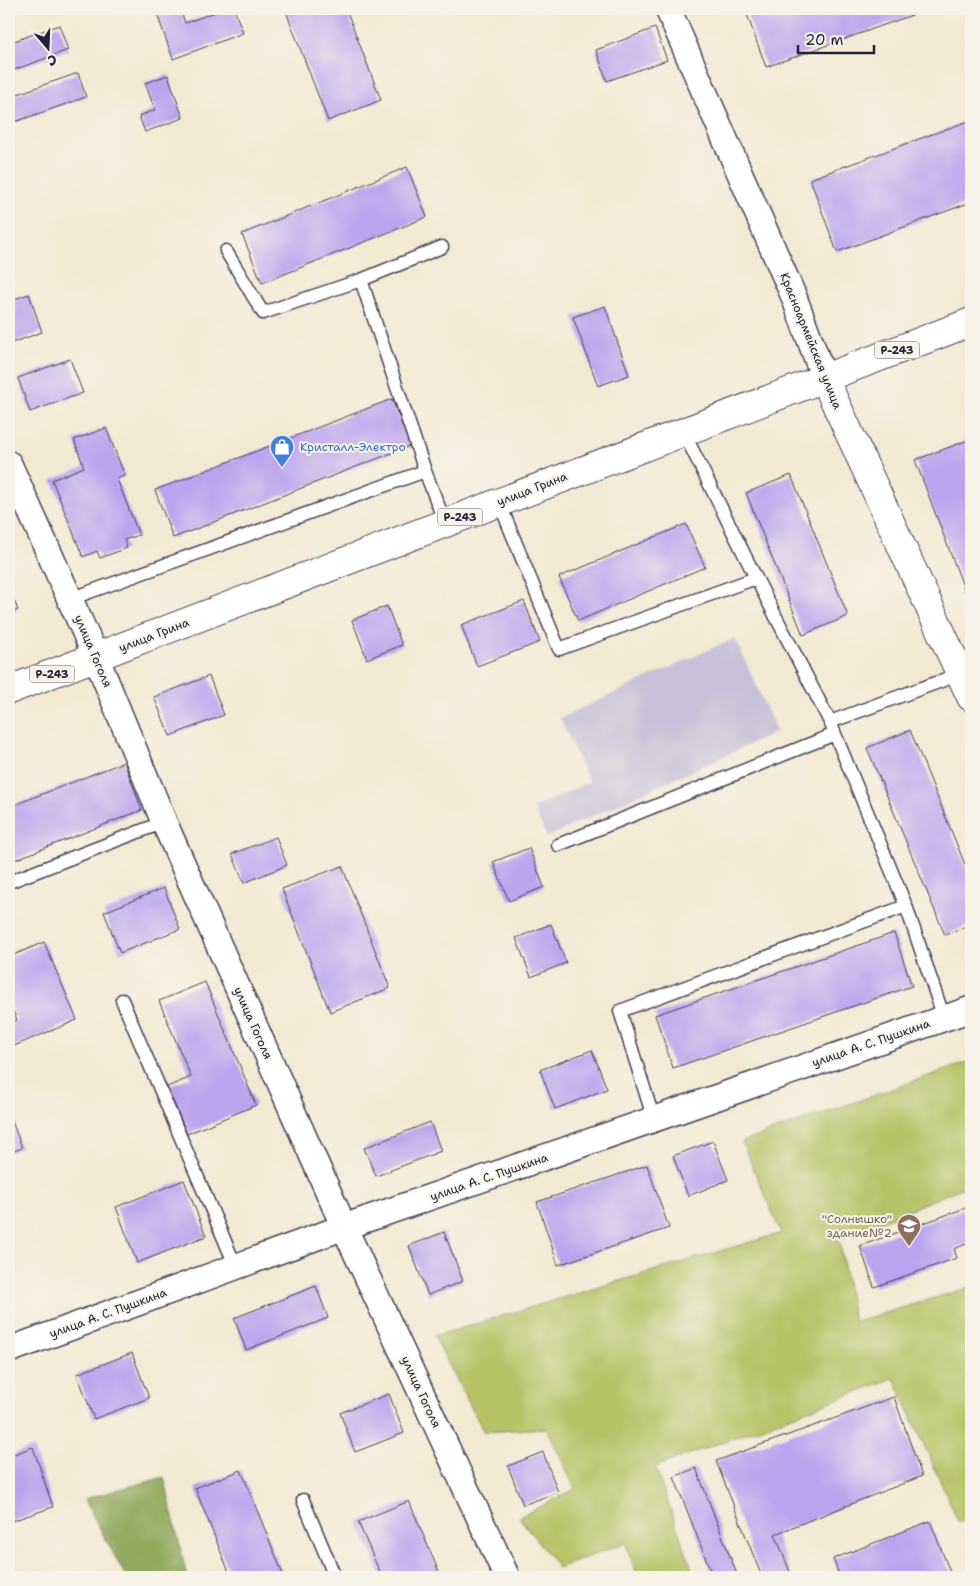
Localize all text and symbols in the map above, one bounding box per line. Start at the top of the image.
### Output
north arrow [22,22,72,72]
scale bar [798,22,874,54]
text: 20 m [805,30,844,50]
text: С [45,50,59,70]
street label: Красноармейская улица [776,270,846,412]
road number: Р-243 [874,342,920,358]
shop icon: Кристалл-Электро [269,434,295,468]
place label: Кристалл-Электро [300,439,406,455]
street label: улица Грина [494,468,570,510]
road number: Р-243 [438,508,482,526]
street label: улица Гоголя [70,612,116,690]
street label: улица Грина [116,614,192,656]
road number: Р-243 [30,666,74,682]
street label: улица Гоголя [230,984,276,1062]
street label: улица А. С. Пушкина [810,1015,933,1071]
street label: улица А. С. Пушкина [428,1149,551,1205]
place label: "Солнышко" здание№2 [822,1211,892,1241]
school or university icon: "Солнышко" здание№2 [896,1213,922,1247]
street label: улица А. С. Пушкина [47,1284,169,1342]
street label: улица Гоголя [397,1353,445,1431]

